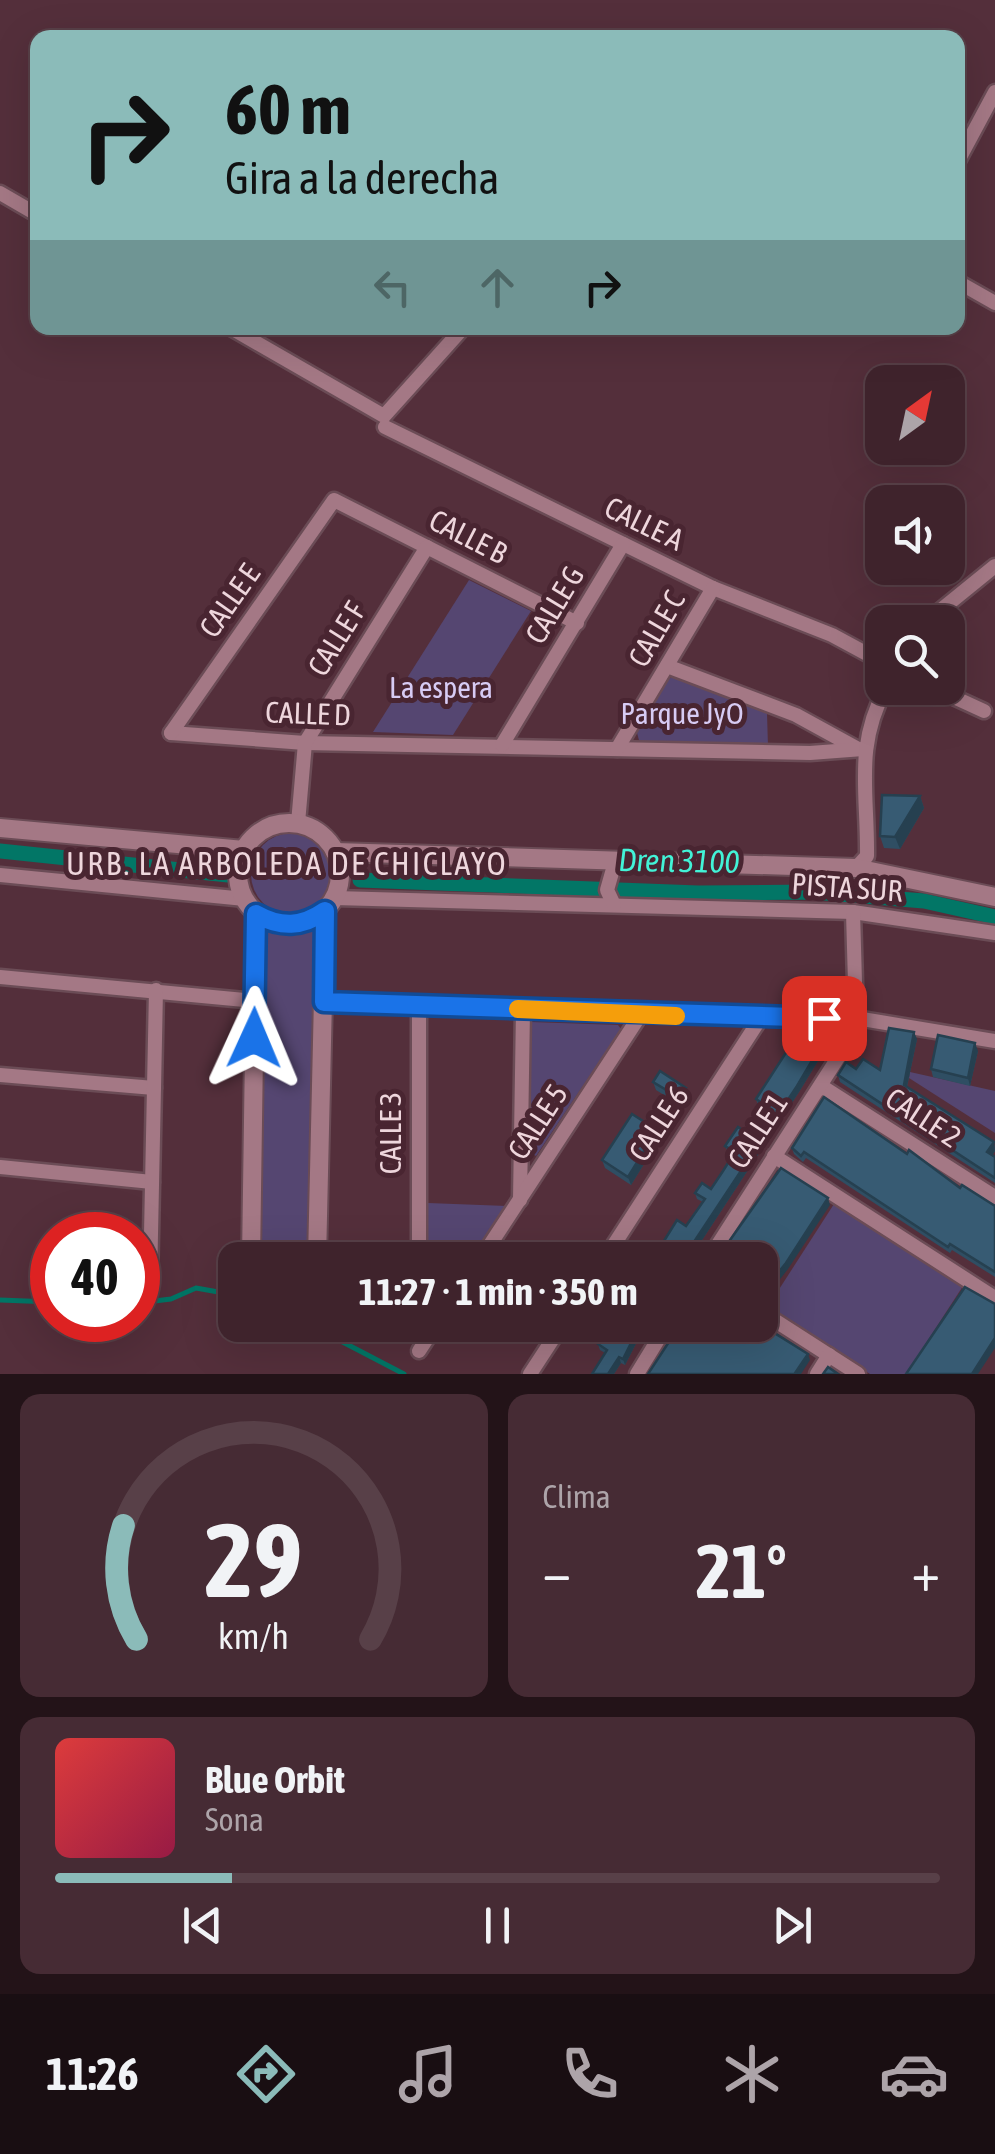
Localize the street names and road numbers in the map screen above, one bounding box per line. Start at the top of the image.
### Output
street label: CALLE A [600,490,689,557]
street label: CALLE B [424,502,513,570]
street label: CALLE E [192,557,266,643]
street label: CALLE G [518,560,590,649]
street label: CALLE C [621,585,691,672]
street label: CALLE F [300,595,372,682]
street label: CALLE D [265,695,351,731]
street label: PISTA SUR [791,866,904,908]
street label: CALLE 5 [500,1078,574,1165]
street label: CALLE 6 [621,1080,695,1167]
street label: CALLE 2 [880,1080,967,1154]
street label: CALLE 1 [720,1087,794,1174]
street label: CALLE 3 [373,1092,407,1174]

